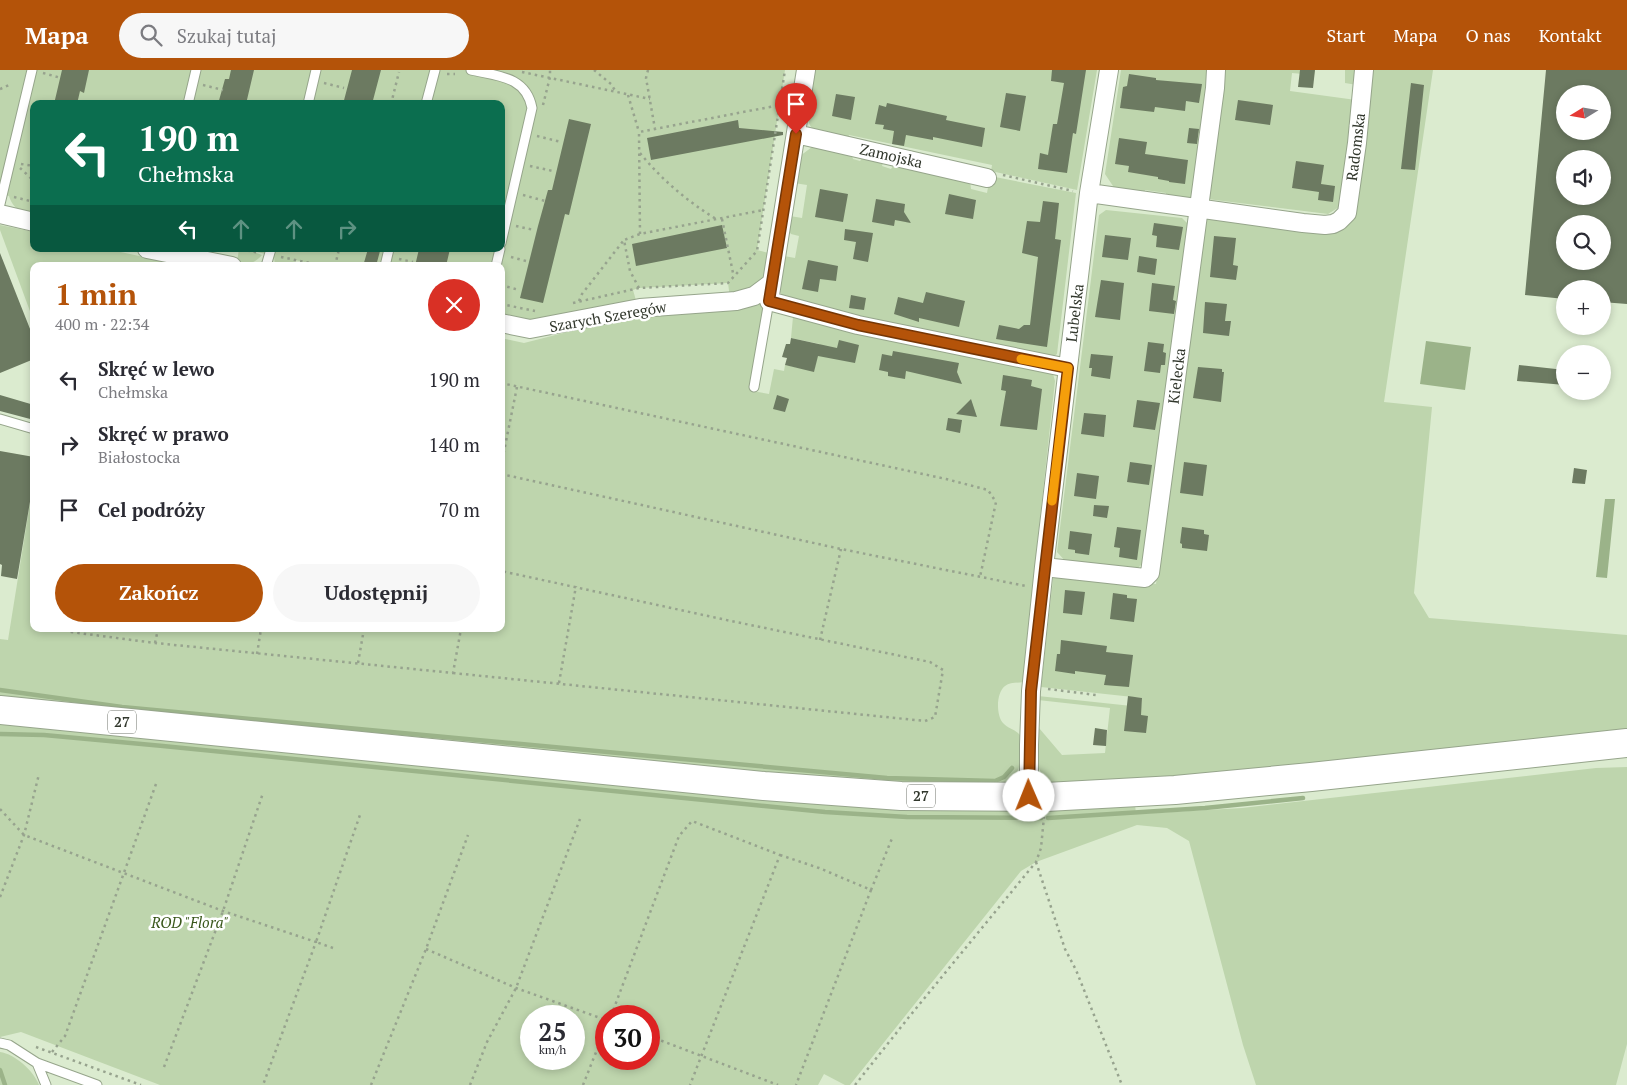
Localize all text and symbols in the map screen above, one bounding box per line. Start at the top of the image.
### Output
search box [119,13,469,58]
text: Mapa [25,19,89,51]
icon: search [137,21,165,49]
text: Szukaj tutaj [177,23,277,48]
text: Start [1327,23,1366,47]
text: Mapa [1394,23,1438,47]
text: O nas [1466,23,1511,47]
text: Kontakt [1539,23,1602,47]
pin [775,83,817,134]
north arrow [1556,85,1611,140]
map controls [1556,85,1611,400]
icon: arrive [782,90,810,118]
street label: Radomska [1341,111,1369,182]
text: 190 m [138,115,239,161]
icon: left [55,120,120,185]
street label: Zamojska [858,138,925,172]
button: sound [1556,150,1611,205]
text: Chełmska [138,159,234,188]
icon: left [174,215,202,243]
icon: ahead [227,215,255,243]
icon: ahead [280,215,308,243]
icon: right [333,215,361,243]
button: search [1556,215,1611,270]
text: 1 min [55,274,137,314]
button: close [428,279,480,331]
button: + [1556,280,1611,335]
street label: Lubelska [1060,282,1088,343]
street label: Szarych Szeregów [548,296,669,336]
text: 400 m · 22:34 [55,313,149,335]
button: − [1556,345,1611,400]
street label: Kielecka [1163,346,1189,405]
text: Skręć w lewo [98,356,215,381]
icon: left [55,366,83,394]
text: 190 m [429,367,480,392]
text: Chełmska [98,381,168,403]
text: Skręć w prawo [98,421,229,446]
icon: right [55,431,83,459]
text: 140 m [429,432,480,457]
text: Białostocka [98,446,180,468]
icon: arrive [55,496,83,524]
text: Cel podróży [98,497,205,522]
text: 70 m [439,497,480,522]
button: Zakończ [55,564,263,622]
button: Udostępnij [273,564,480,622]
road number: 27 [108,710,136,734]
position arrow [1002,769,1054,821]
road number: 27 [907,784,935,808]
park label: ROD "Flora" [150,912,229,932]
speed limit sign: 30 [595,1005,660,1070]
text: 25 [538,1015,567,1048]
text: km/h [539,1042,566,1057]

